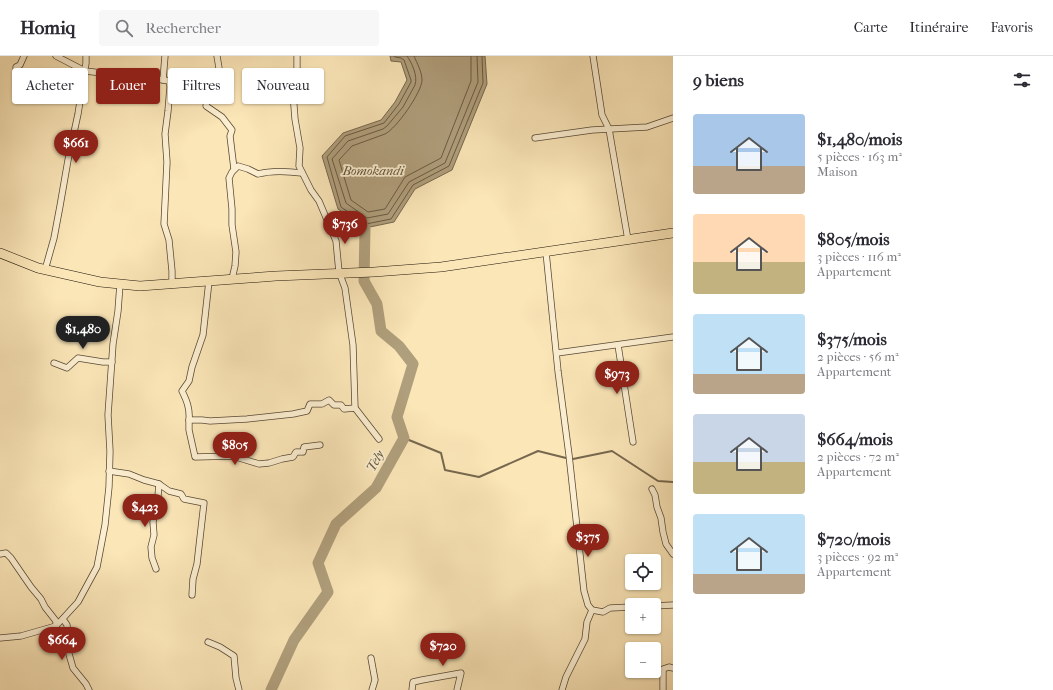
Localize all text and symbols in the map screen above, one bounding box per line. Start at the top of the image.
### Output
search box [99,10,379,46]
text: Homiq [20,17,75,39]
icon: search [113,17,135,39]
text: Rechercher [145,19,221,37]
text: Carte [854,19,888,36]
text: Itinéraire [910,19,968,36]
text: Favoris [990,19,1033,36]
chip: Acheter [12,68,88,104]
chip: Louer [96,68,160,104]
chip: Filtres [168,68,234,104]
chip: Nouveau [242,68,324,104]
icon: filters [1011,69,1033,91]
text: 9 biens [693,70,744,90]
text: $1,480/mois [817,129,902,149]
pin: $661 [52,130,100,164]
icon: home [725,130,773,178]
text: $661 [63,135,89,150]
text: 5 pièces · 163 m² [817,149,902,164]
water label: Bomokandi [341,163,405,178]
text: Maison [817,164,858,179]
pin: $736 [321,211,369,245]
text: $736 [332,216,358,231]
text: $805/mois [817,229,890,249]
icon: home [725,230,773,278]
text: 3 pièces · 116 m² [817,249,901,264]
text: Appartement [817,264,892,279]
pin: $1,480 [50,316,116,350]
text: $1,480 [65,321,101,336]
text: $375/mois [817,329,887,349]
icon: home [725,330,773,378]
text: 2 pièces · 56 m² [817,349,899,364]
pin: $973 [593,361,641,395]
text: Appartement [817,364,892,379]
text: $973 [604,366,630,381]
text: $664/mois [817,429,893,449]
icon: home [725,430,773,478]
pin: $805 [211,432,259,466]
text: $805 [222,437,248,452]
water label: Tely [363,447,387,474]
text: 2 pièces · 72 m² [817,449,899,464]
text: Appartement [817,464,892,479]
pin: $423 [121,494,169,528]
text: $423 [132,499,158,514]
pin: $375 [564,524,612,558]
text: $375 [576,529,600,544]
text: $720/mois [817,529,891,549]
icon: home [725,530,773,578]
text: 3 pièces · 92 m² [817,549,898,564]
map controls [625,554,661,678]
button: locate [625,554,661,590]
text: Appartement [817,564,892,579]
button: + [625,598,661,634]
pin: $664 [38,627,86,661]
text: $664 [48,632,76,647]
pin: $720 [419,633,467,667]
text: $720 [429,638,457,653]
button: − [625,642,661,678]

